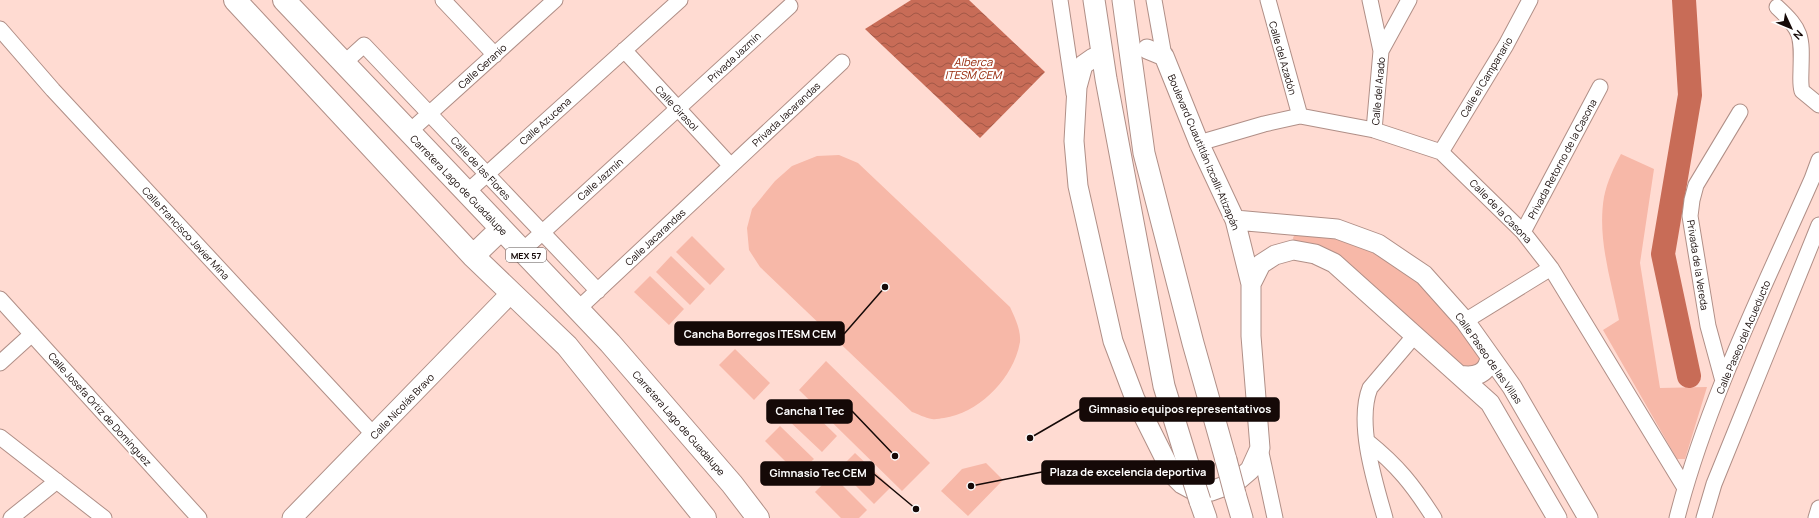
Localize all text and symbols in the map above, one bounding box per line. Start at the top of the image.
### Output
north arrow [1771,8,1811,48]
street label: Calle del Azadón [1266,20,1300,97]
text: N [1790,27,1807,43]
street label: Privada Jazmín [704,29,764,85]
street label: Calle el Campanario [1456,34,1516,120]
street label: Calle Geranio [455,40,510,92]
water label: Alberca ITESM CEM [945,54,1003,82]
street label: Calle del Arado [1368,56,1388,126]
street label: Boulevard Cuautitlán Izcalli-Atizapán [1165,72,1243,232]
street label: Privada Jacarandas [749,79,823,149]
street label: Calle Girasol [652,82,702,134]
street label: Calle Azucena [516,94,574,148]
street label: Privada Retorno de la Casona [1524,97,1600,221]
street label: Carretera Lago de Guadalupe [407,132,511,238]
street label: Calle de las Flores [448,133,514,203]
street label: Calle Jazmín [574,155,626,203]
street label: Calle de la Casona [1467,176,1535,246]
street label: Calle Francisco Javier Mina [139,183,233,283]
street label: Calle Jacarandas [622,205,688,269]
street label: Privada de la Vereda [1684,219,1712,311]
road number: MEX 57 [506,248,546,262]
street label: Calle Paseo del Acueducto [1713,278,1773,396]
street label: Calle Paseo de las Villas [1452,310,1526,406]
callout: Cancha Borregos ITESM CEM [675,322,844,345]
text: Cancha Borregos ITESM CEM [684,326,836,341]
street label: Calle Josefa Ortiz de Domínguez [45,349,155,469]
street label: Carretera Lago de Guadalupe [630,368,729,479]
street label: Calle Nicolás Bravo [367,370,437,442]
callout: Gimnasio equipos representativos [1080,398,1279,421]
callout: Cancha 1 Tec [767,400,852,423]
text: Gimnasio equipos representativos [1089,401,1271,416]
text: Cancha 1 Tec [776,403,844,418]
callout: Plaza de excelencia deportiva [1042,461,1214,484]
callout: Gimnasio Tec CEM [761,462,874,485]
text: Plaza de excelencia deportiva [1050,464,1206,479]
text: Gimnasio Tec CEM [769,465,867,480]

